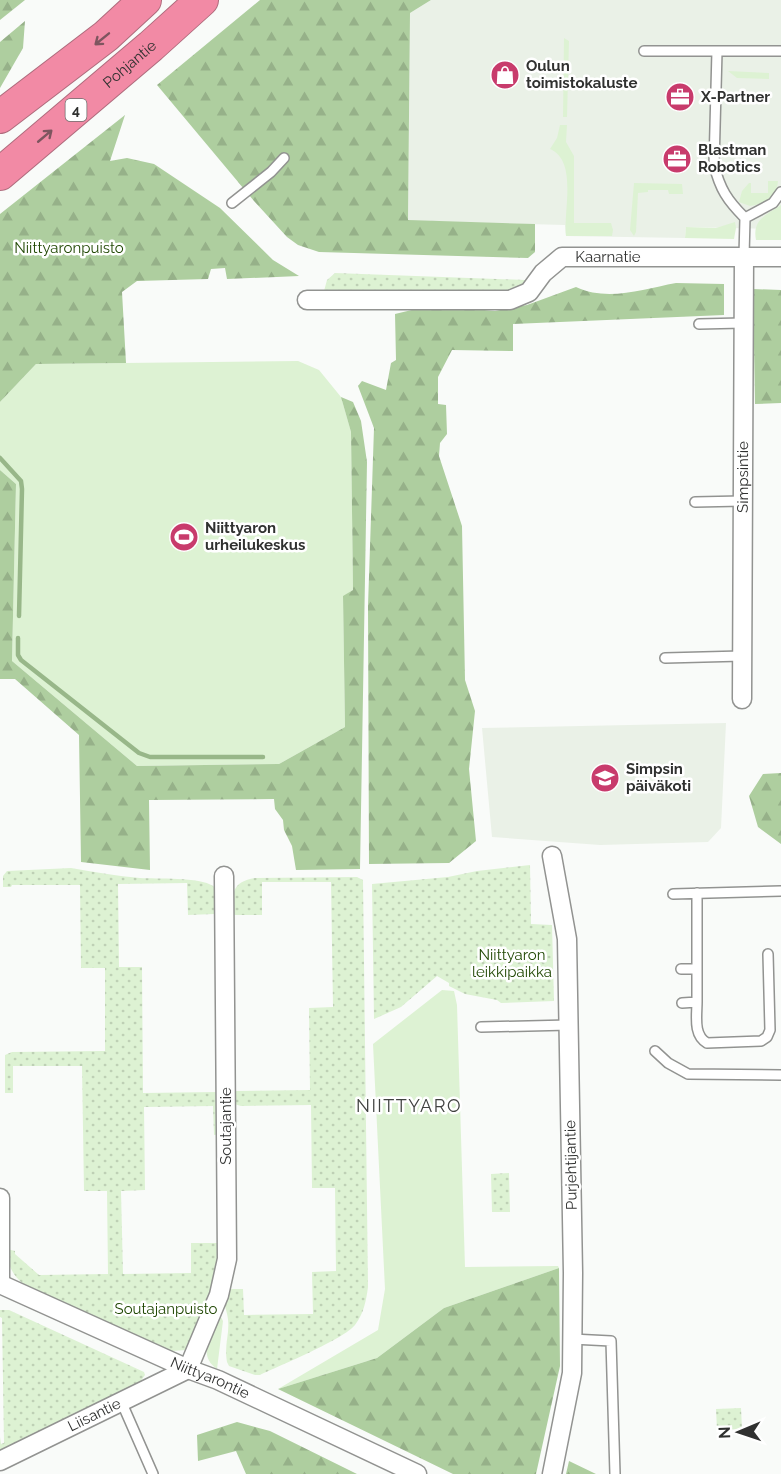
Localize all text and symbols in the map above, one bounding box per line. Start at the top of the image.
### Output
one-way arrow [95,32,110,46]
street label: Pohjantie [99,36,160,92]
place label: Oulun toimistokaluste [526,57,637,92]
shop icon: Oulun toimistokaluste [489,59,521,91]
office icon: X-Partner [664,81,696,113]
place label: X-Partner [700,88,770,106]
road number: 4 [66,99,86,121]
one-way arrow [37,129,52,143]
place label: Blastman Robotics [698,141,766,176]
office icon: Blastman Robotics [661,143,693,175]
park label: Niittyaronpuisto [14,239,124,257]
street label: Kaarnatie [575,248,641,266]
street label: Simpsintie [734,441,752,513]
place label: Niittyaron urheilukeskus [205,519,305,554]
sports icon: Niittyaron urheilukeskus [168,521,200,553]
place label: Simpsin päiväkoti [626,760,691,795]
school or university icon: Simpsin päiväkoti [589,762,621,794]
park label: Niittyaron leikkipaikka [472,946,552,981]
street label: Soutajantie [217,1087,235,1165]
district label: NIITTYARO [356,1095,462,1116]
street label: Purjehtijantie [561,1120,581,1210]
park label: Soutajanpuisto [115,1300,218,1318]
street label: Niittyarontie [168,1353,253,1403]
street label: Liisantie [65,1394,124,1435]
north arrow [709,1402,769,1462]
text: N [715,1426,734,1439]

